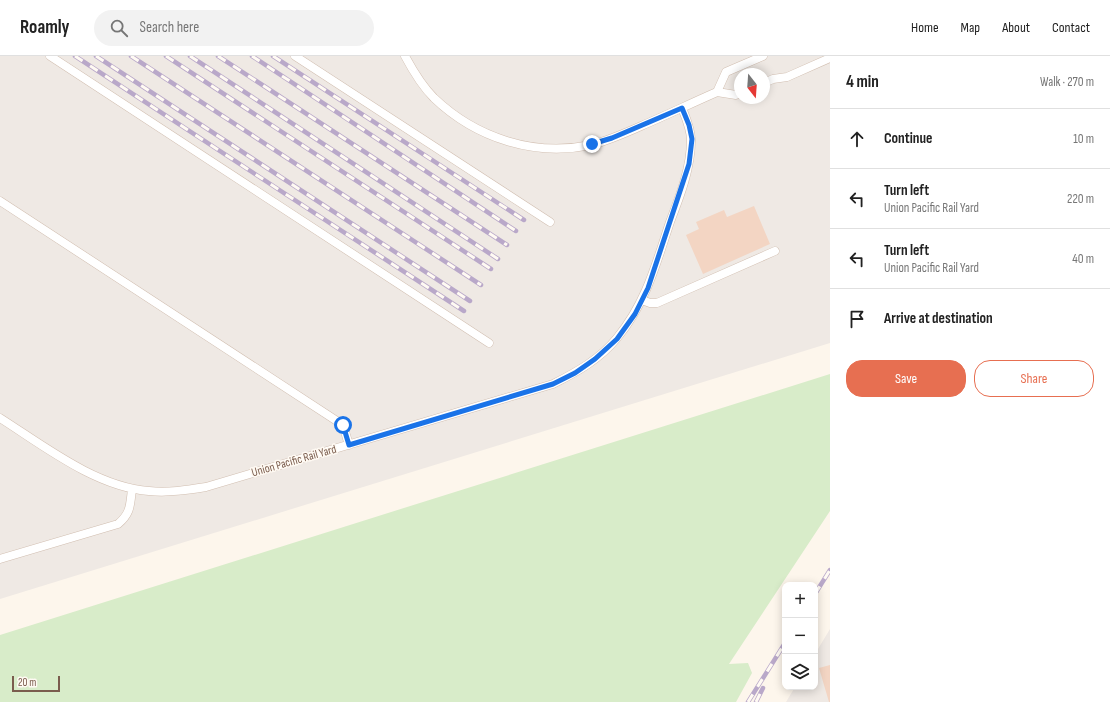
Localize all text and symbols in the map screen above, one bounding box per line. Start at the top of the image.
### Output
search box [94,10,374,46]
text: Roamly [20,16,70,39]
icon: search [108,17,130,39]
text: Search here [140,18,199,37]
text: Home [911,19,939,36]
text: Map [961,19,980,36]
text: About [1002,19,1030,36]
text: Contact [1052,19,1090,36]
north arrow [734,68,770,104]
text: 4 min [846,72,879,92]
text: Walk · 270 m [1040,74,1094,90]
icon: ahead [846,128,868,150]
text: Continue [884,129,933,148]
text: 10 m [1073,131,1094,147]
route end [583,135,601,153]
text: Turn left [884,181,929,200]
icon: left [846,188,868,210]
text: 220 m [1067,191,1094,207]
text: Union Pacific Rail Yard [884,200,979,216]
text: Turn left [884,241,929,260]
icon: left [846,248,868,270]
text: 40 m [1072,251,1094,267]
text: Union Pacific Rail Yard [884,260,979,276]
icon: arrive [846,308,868,330]
text: Arrive at destination [884,309,993,328]
button: Save [846,360,966,397]
button: Share [974,360,1094,397]
route start [334,416,352,434]
street label: Union Pacific Rail Yard [250,442,338,480]
map controls [782,582,818,690]
button: + [782,582,818,618]
button: − [782,618,818,654]
button: layers [782,654,818,690]
scale bar [12,674,60,693]
text: 20 m [18,676,36,689]

